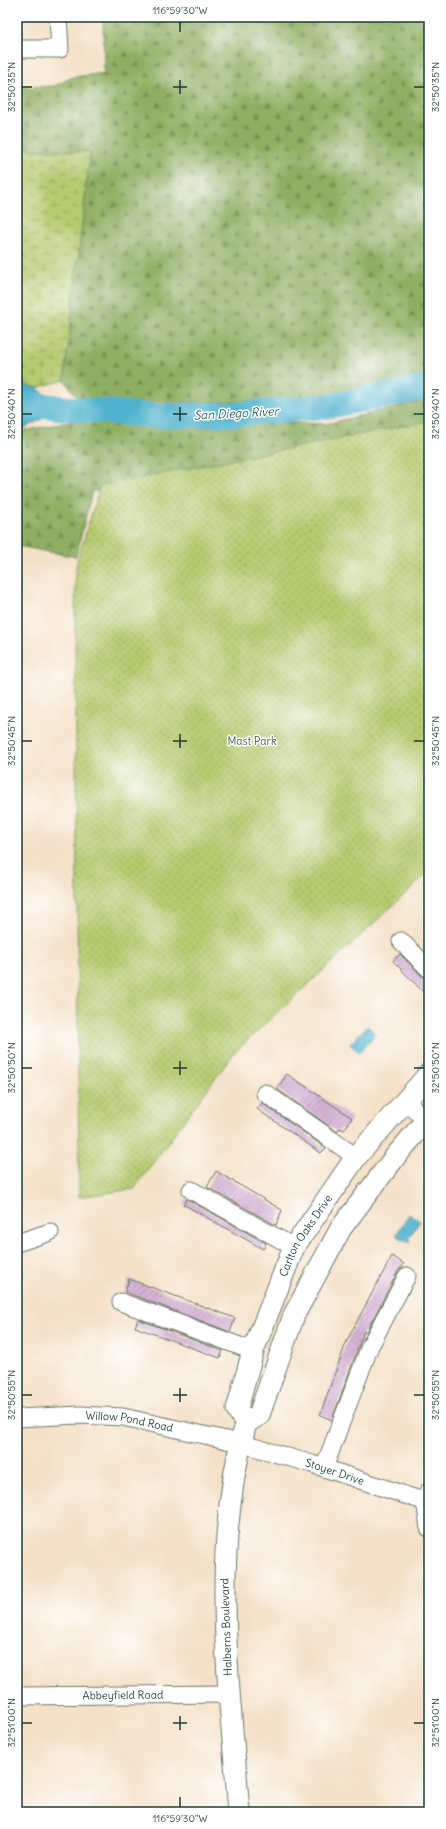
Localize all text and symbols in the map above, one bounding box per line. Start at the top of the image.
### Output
text: 116°59'30"W [152,4,208,17]
text: 32°50'35"N [5,62,18,112]
text: 32°50'35"N [429,62,442,112]
text: 32°50'40"N [5,388,18,440]
text: 32°50'40"N [429,388,442,440]
water label: San Diego River [193,403,281,423]
text: 32°50'45"N [5,716,18,766]
text: 32°50'45"N [429,716,442,766]
park label: Mast Park [227,734,277,748]
text: 32°50'50"N [5,1042,18,1094]
text: 32°50'50"N [429,1042,442,1094]
street label: Carlton Oaks Drive [276,1192,335,1279]
text: 32°50'55"N [5,1370,18,1420]
text: 32°50'55"N [429,1370,442,1420]
street label: Willow Pond Road [85,1408,175,1435]
street label: Stoyer Drive [304,1455,366,1488]
street label: Halberns Boulevard [217,1577,235,1676]
street label: Abbeyfield Road [83,1688,164,1702]
text: 32°51'00"N [5,1698,18,1748]
text: 32°51'00"N [429,1698,442,1748]
text: 116°59'30"W [152,1812,208,1825]

